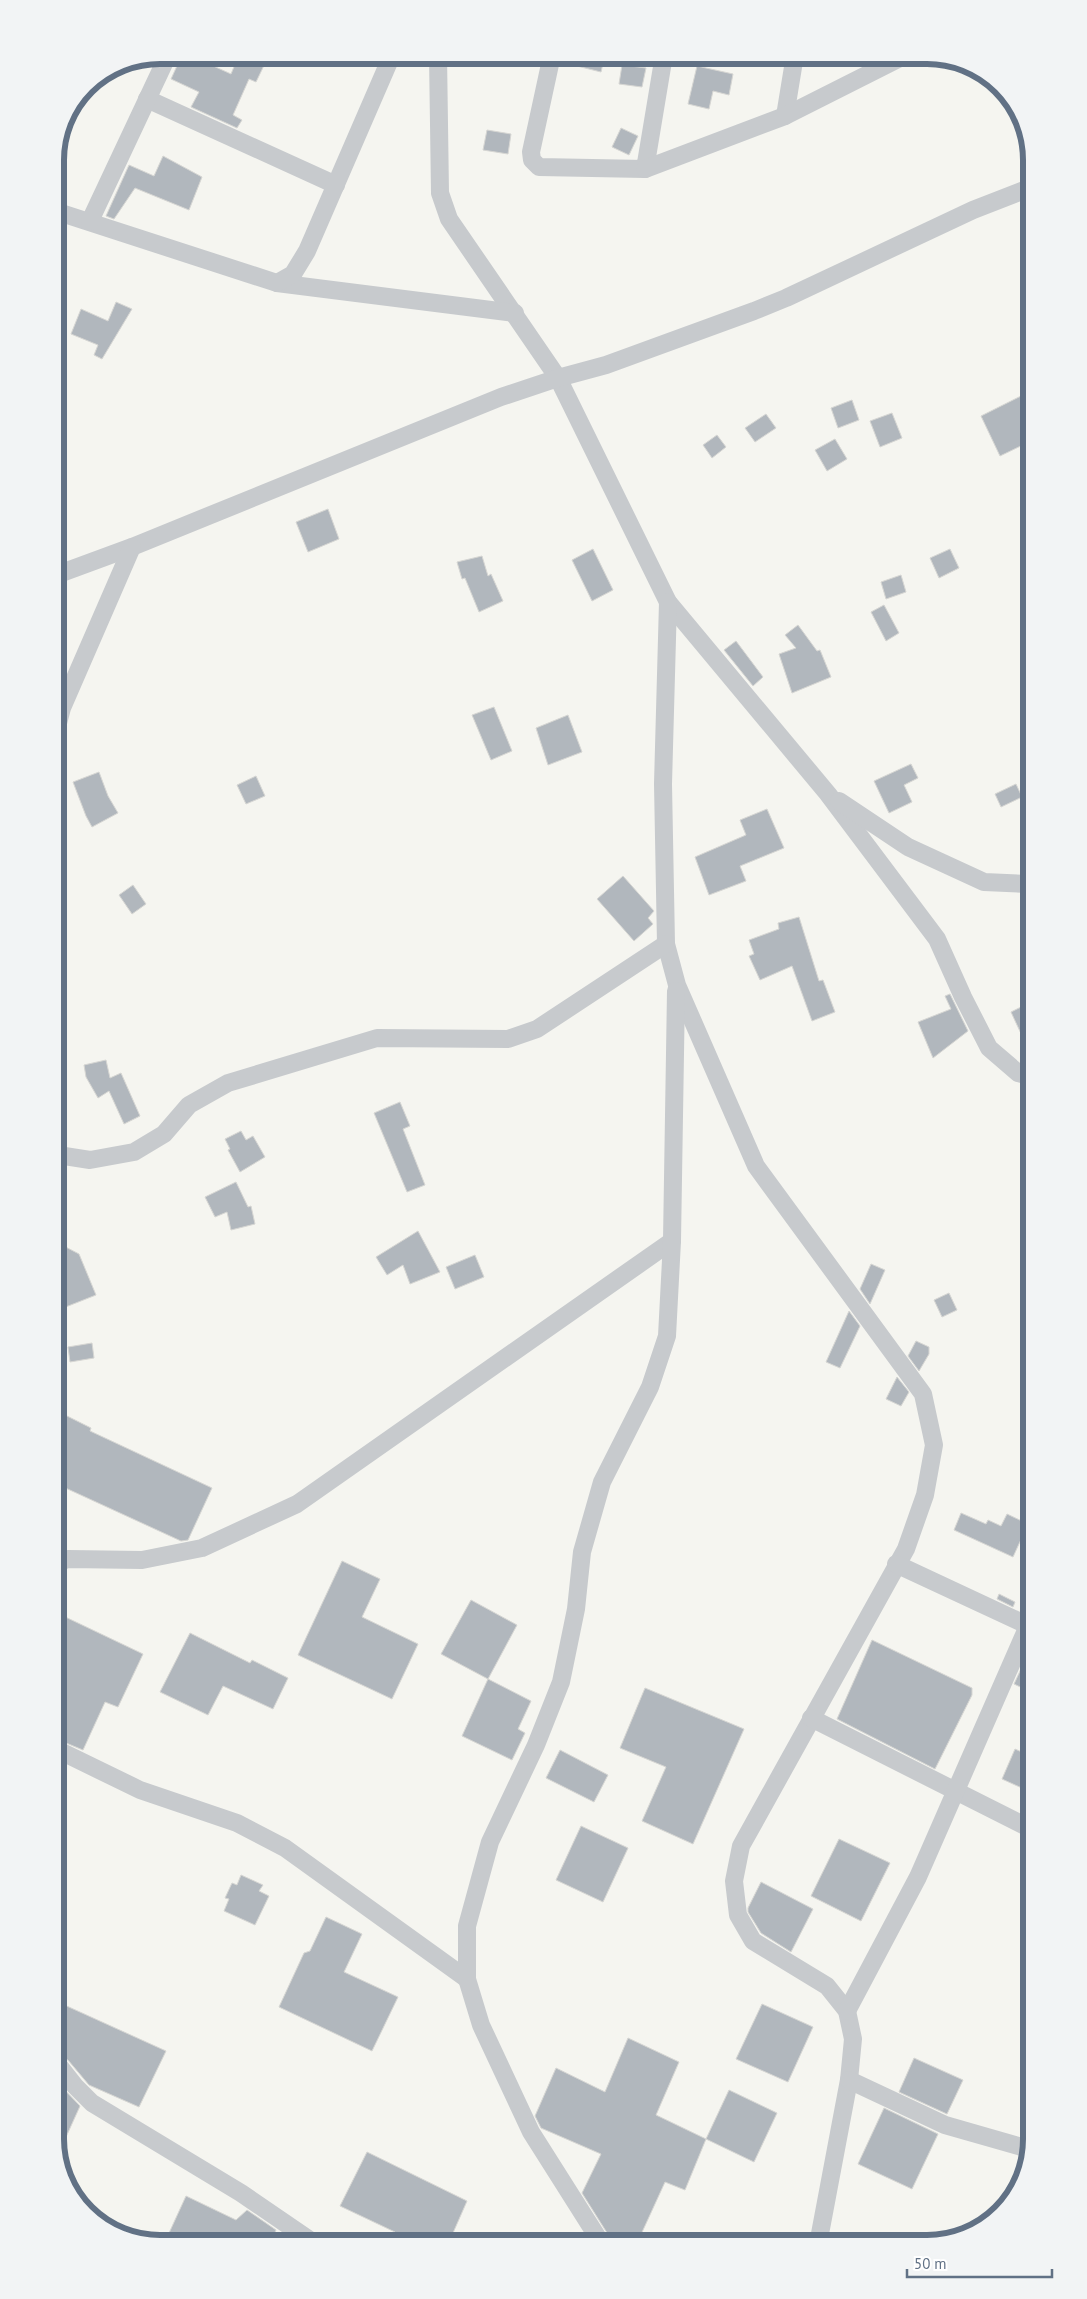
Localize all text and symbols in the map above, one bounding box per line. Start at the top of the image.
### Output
scale bar [907,2246,1052,2278]
text: 50 m [914,2254,947,2273]

